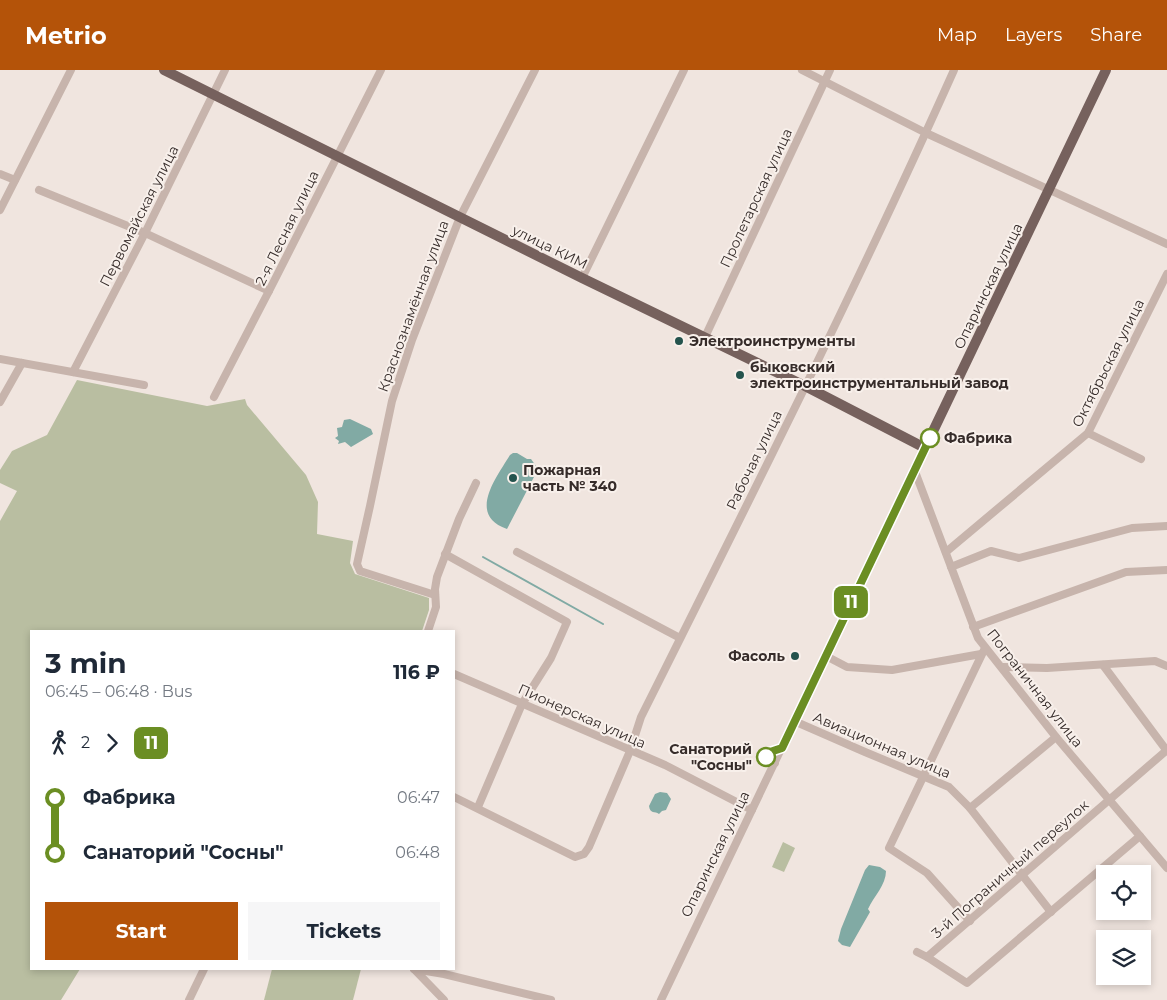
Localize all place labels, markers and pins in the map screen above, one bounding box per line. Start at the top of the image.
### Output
place label: Электроинструменты [689,332,856,350]
marker: Электроинструменты [673,335,685,347]
place label: быковский электроинструментальный завод [750,358,1009,392]
marker: быковский электроинструментальный завод [734,369,746,381]
marker: Фабрика [920,428,940,448]
place label: Фабрика [944,429,1012,447]
place label: Пожарная часть № 340 [523,461,617,495]
marker: Пожарная часть № 340 [507,472,519,484]
place label: Фасоль [728,647,786,665]
marker: Фасоль [789,650,801,662]
place label: Санаторий "Сосны" [669,740,752,774]
marker: Санаторий "Сосны" [756,747,776,767]

